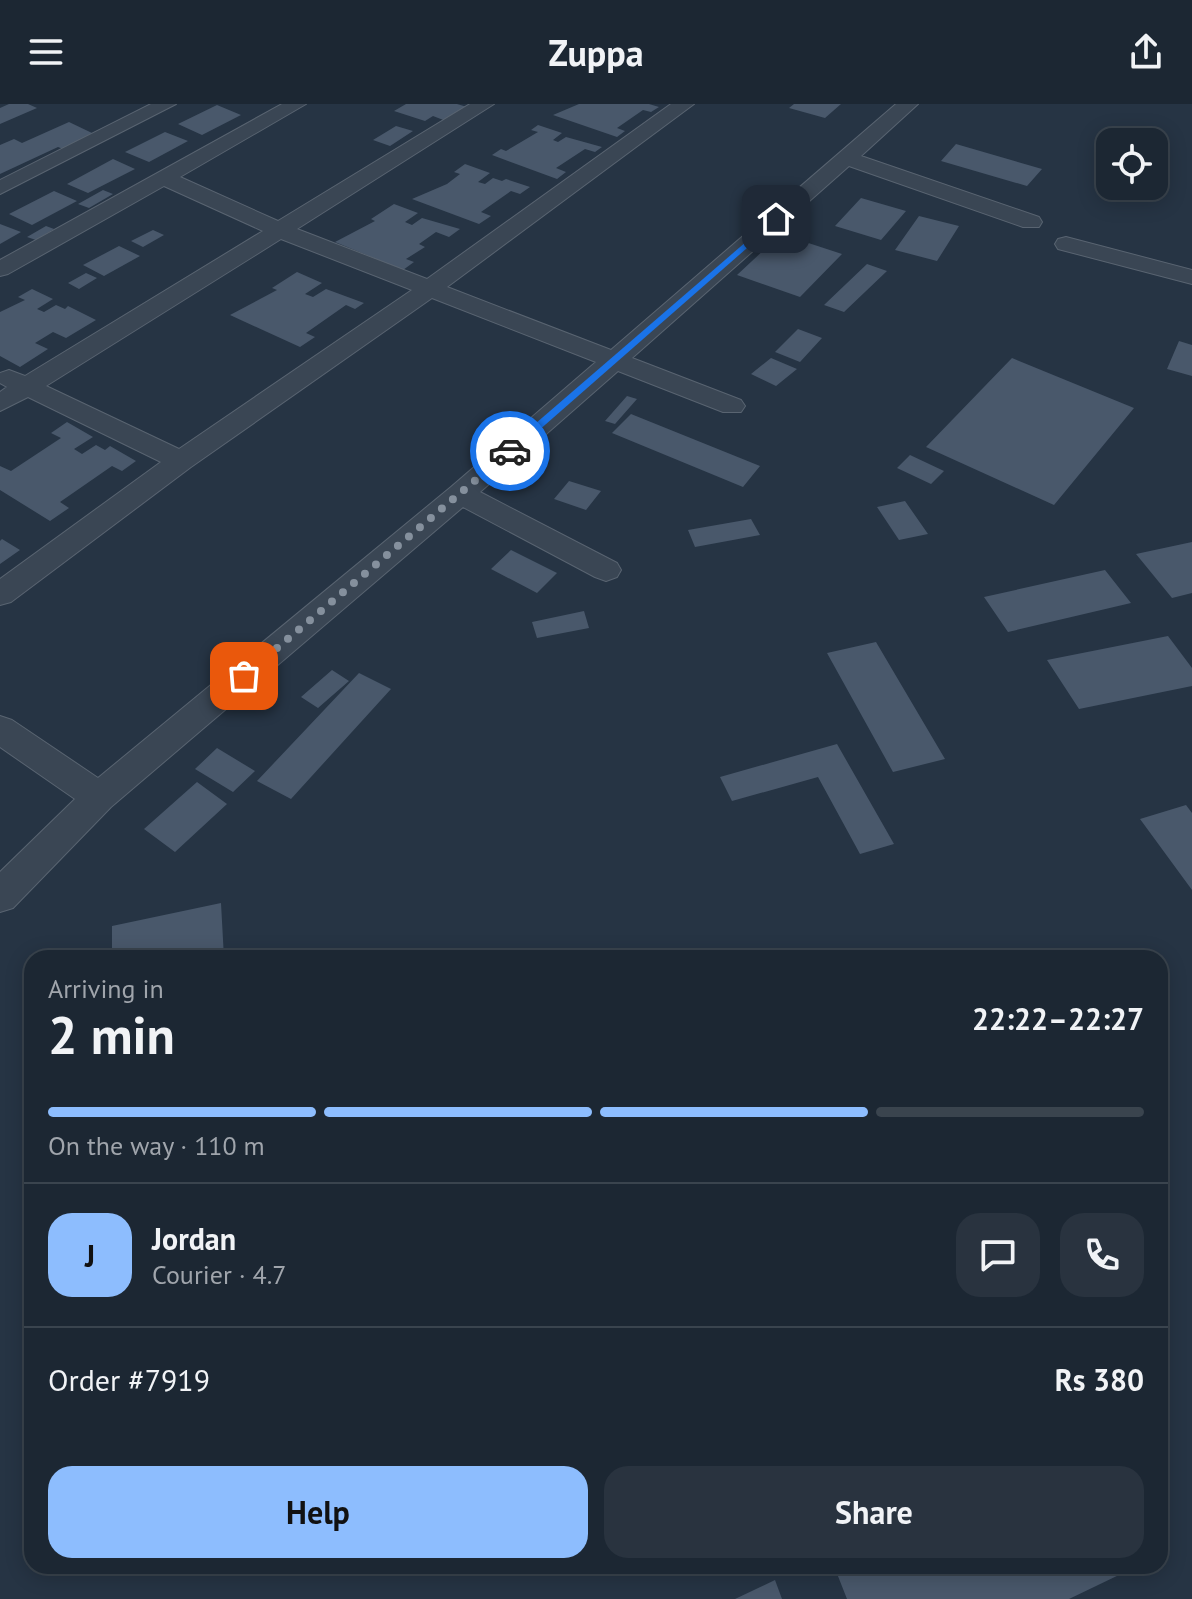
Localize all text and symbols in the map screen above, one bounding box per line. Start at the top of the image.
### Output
text: Zuppa [548,29,644,76]
icon: menu [24,30,68,74]
icon: share [1124,30,1168,74]
map controls [1096,128,1168,200]
button: locate [1096,128,1168,200]
pin [742,185,810,253]
icon: home [754,197,798,241]
courier [470,411,550,491]
icon: car [488,429,532,473]
pin [210,642,278,710]
icon: bag [222,654,266,698]
text: Arriving in [48,972,164,1005]
text: 22:22–22:27 [972,999,1144,1038]
text: 2 min [48,1001,175,1068]
text: On the way · 110 m [48,1129,265,1162]
button: chat [956,1213,1040,1297]
button: phone [1060,1213,1144,1297]
text: Jordan [152,1219,236,1258]
text: J [85,1236,95,1275]
text: Courier · 4.7 [152,1258,286,1291]
text: Order #7919 [48,1360,210,1399]
text: Rs 380 [1055,1360,1144,1399]
button: Help [48,1466,588,1558]
button: Share [604,1466,1144,1558]

